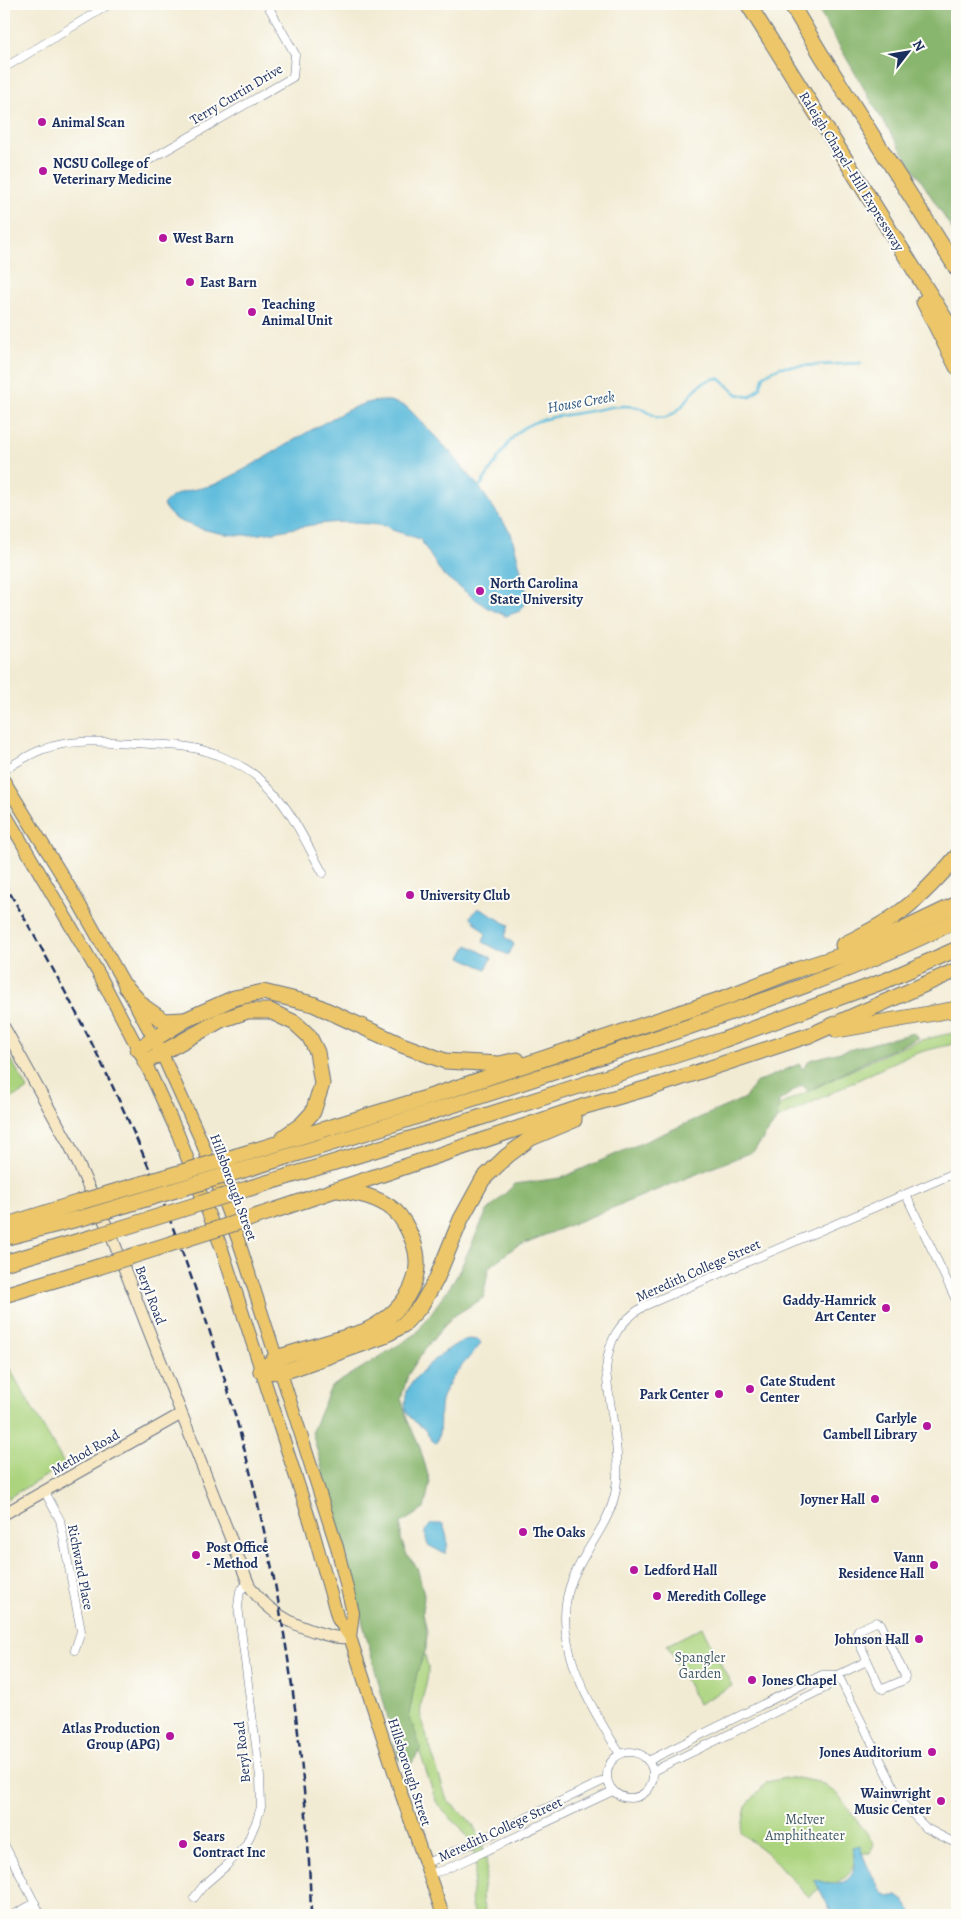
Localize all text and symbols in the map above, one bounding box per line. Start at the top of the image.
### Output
north arrow [884,28,934,78]
text: N [908,36,929,55]
street label: Terry Curtin Drive [186,59,286,130]
street label: Raleigh Chapel–Hill Expressway [795,88,909,255]
place label: Animal Scan [51,113,125,132]
marker: Animal Scan [36,116,48,128]
place label: NCSU College of Veterinary Medicine [52,154,172,189]
marker: NCSU College of Veterinary Medicine [37,165,49,177]
place label: West Barn [172,229,234,248]
marker: West Barn [157,232,169,244]
place label: East Barn [200,273,257,292]
marker: East Barn [184,276,196,288]
place label: Teaching Animal Unit [261,295,333,330]
marker: Teaching Animal Unit [246,306,258,318]
water label: House Creek [546,386,617,418]
place label: North Carolina State University [490,574,583,609]
marker: North Carolina State University [474,585,486,597]
place label: University Club [420,886,510,905]
marker: University Club [404,889,416,901]
street label: Hillsborough Street [205,1131,262,1244]
street label: Meredith College Street [633,1234,764,1307]
street label: Beryl Road [131,1263,171,1328]
place label: Gaddy-Hamrick Art Center [783,1291,877,1326]
marker: Gaddy-Hamrick Art Center [880,1302,892,1314]
place label: Cate Student Center [760,1372,836,1407]
marker: Cate Student Center [744,1383,756,1395]
place label: Park Center [640,1385,709,1404]
marker: Park Center [713,1388,725,1400]
place label: Carlyle Cambell Library [823,1409,918,1444]
marker: Carlyle Cambell Library [921,1420,933,1432]
street label: Method Road [47,1425,123,1480]
place label: Joyner Hall [800,1490,865,1509]
marker: Joyner Hall [869,1493,881,1505]
street label: Richward Place [63,1523,98,1612]
place label: The Oaks [533,1523,586,1542]
marker: The Oaks [517,1526,529,1538]
place label: Post Office - Method [206,1538,269,1573]
place label: Vann Residence Hall [838,1548,924,1583]
marker: Post Office - Method [190,1549,202,1561]
marker: Vann Residence Hall [928,1559,940,1571]
place label: Ledford Hall [644,1561,718,1580]
marker: Ledford Hall [628,1564,640,1576]
place label: Meredith College [667,1587,767,1606]
marker: Meredith College [651,1590,663,1602]
place label: Johnson Hall [834,1630,909,1649]
marker: Johnson Hall [913,1633,925,1645]
park label: Spangler Garden [674,1648,726,1683]
place label: Jones Chapel [762,1671,837,1690]
marker: Jones Chapel [746,1674,758,1686]
street label: Hillsborough Street [383,1716,436,1829]
place label: Atlas Production Group (APG) [61,1719,160,1754]
street label: Beryl Road [230,1720,255,1784]
marker: Atlas Production Group (APG) [164,1730,176,1742]
place label: Jones Auditorium [819,1743,922,1762]
marker: Jones Auditorium [926,1746,938,1758]
place label: Wainwright Music Center [854,1784,931,1819]
street label: Meredith College Street [435,1792,566,1867]
marker: Wainwright Music Center [935,1795,947,1807]
park label: McIver Amphitheater [764,1810,845,1845]
place label: Sears Contract Inc [193,1827,266,1862]
marker: Sears Contract Inc [177,1838,189,1850]

